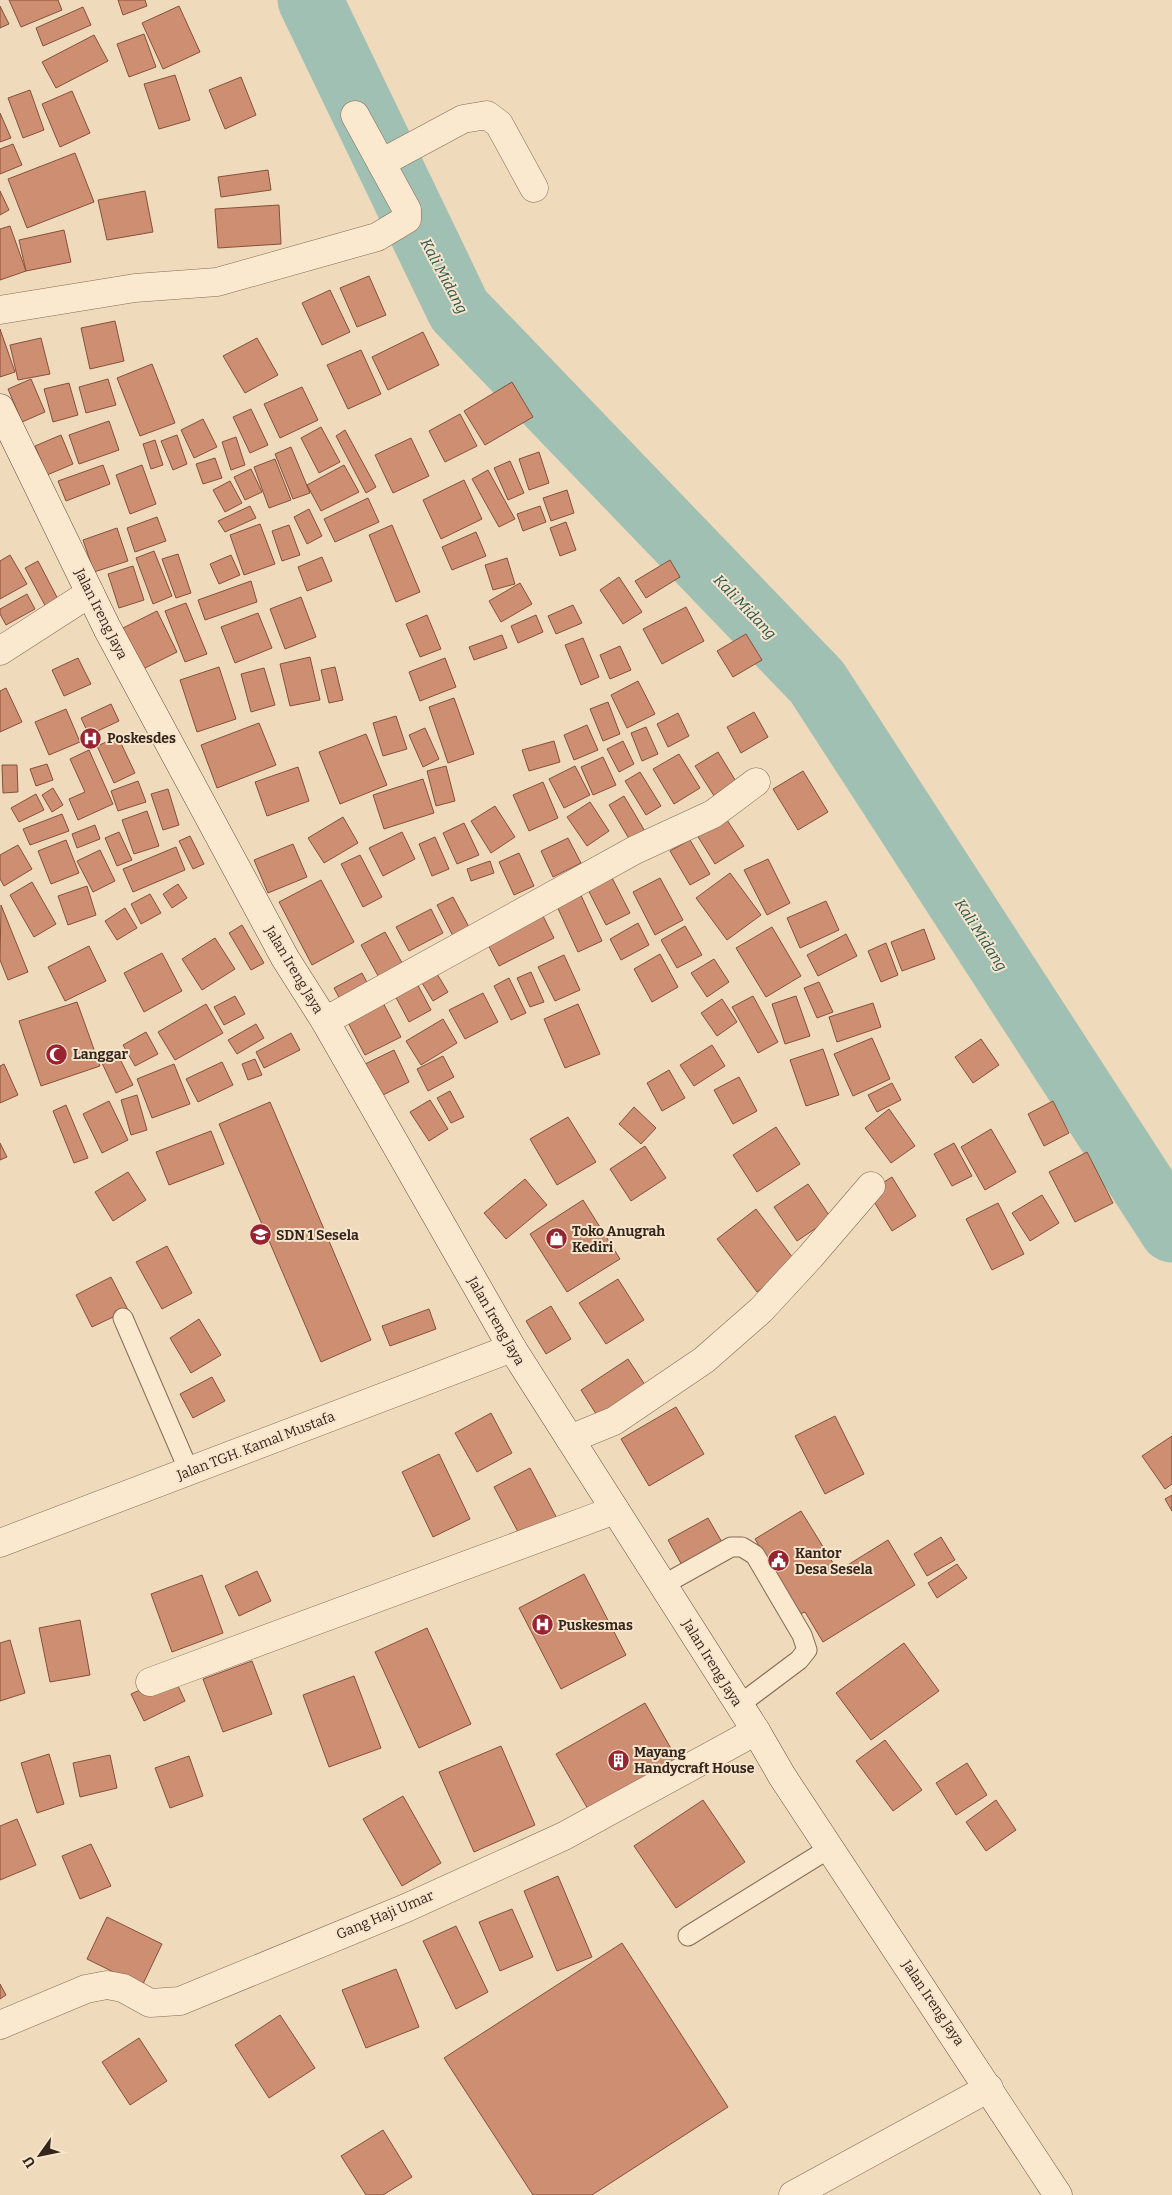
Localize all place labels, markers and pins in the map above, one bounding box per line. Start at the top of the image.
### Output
hospital icon: Poskesdes [79,726,103,750]
place label: Poskesdes [107,730,176,747]
mosque icon: Langgar [45,1042,69,1066]
place label: Langgar [73,1046,129,1063]
school or university icon: SDN 1 Sesela [248,1223,272,1247]
place label: Toko Anugrah Kediri [572,1223,665,1256]
place label: SDN 1 Sesela [276,1227,359,1244]
shop icon: Toko Anugrah Kediri [544,1227,568,1251]
place label: Kantor Desa Sesela [795,1545,873,1578]
public building icon: Kantor Desa Sesela [767,1549,791,1573]
hospital icon: Puskesmas [530,1613,554,1637]
place label: Puskesmas [558,1617,633,1634]
place label: Mayang Handycraft House [634,1744,755,1777]
building icon: Mayang Handycraft House [606,1748,630,1772]

